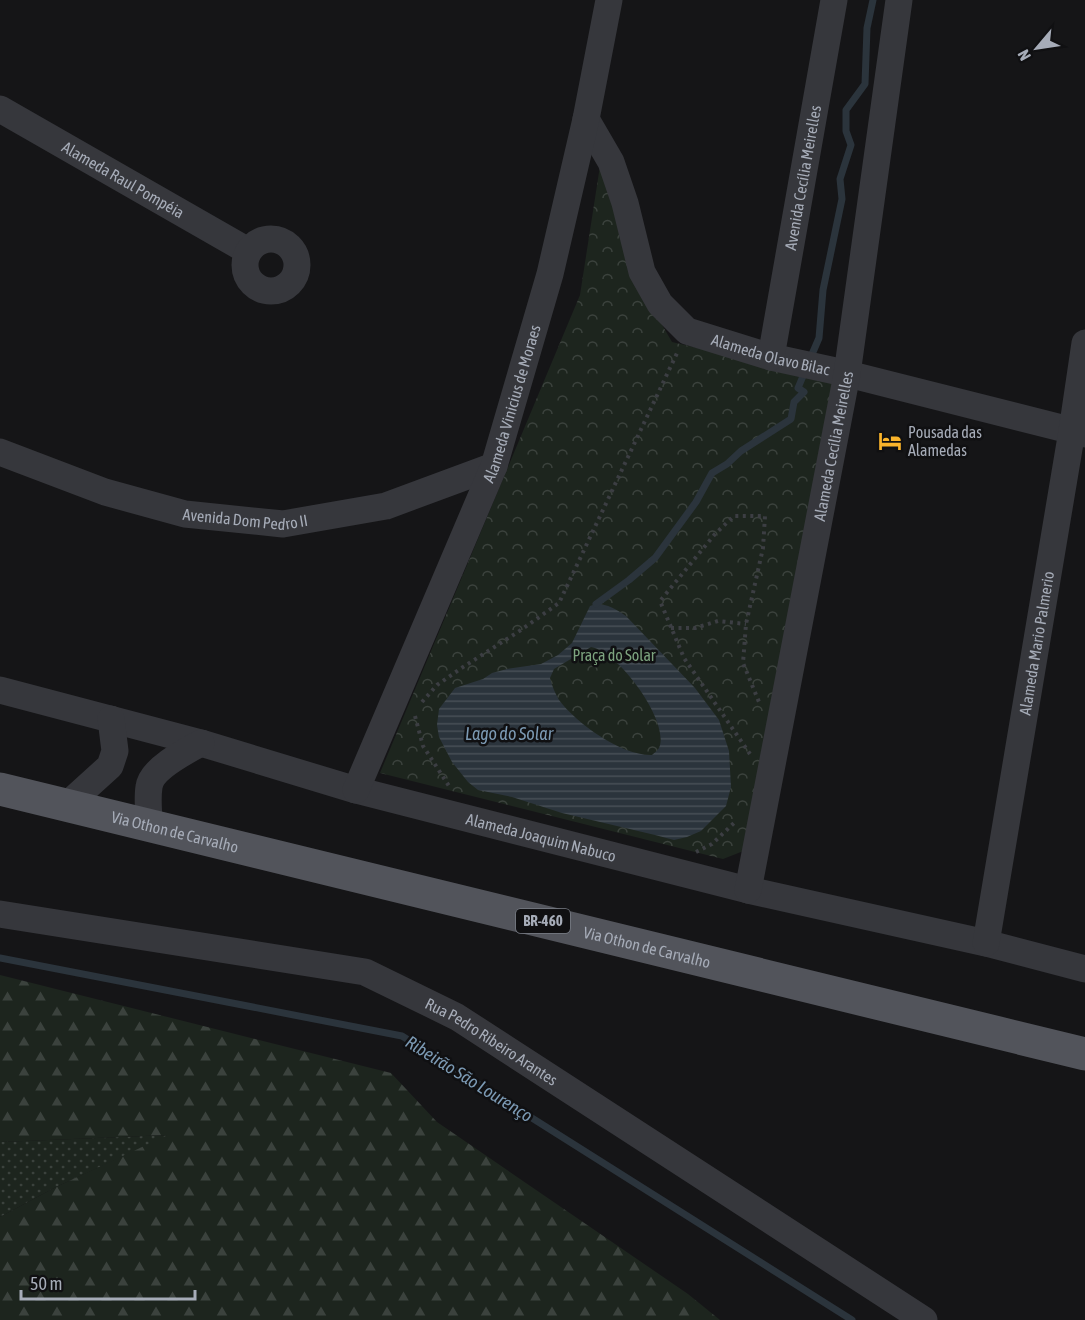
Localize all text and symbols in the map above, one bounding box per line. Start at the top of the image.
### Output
north arrow [1007,18,1067,78]
text: N [1014,47,1034,64]
street label: Avenida Cecília Meirelles [781,104,824,252]
street label: Alameda Raul Pompéia [59,137,188,222]
street label: Alameda Vinicius de Moraes [479,322,544,485]
street label: Alameda Olavo Bilac [709,330,831,379]
street label: Alameda Cecília Meirelles [810,369,856,522]
place label: Pousada das Alamedas [908,423,982,459]
hotel icon: Pousada das Alamedas [877,428,903,454]
street label: Avenida Dom Pedro II [182,505,309,533]
street label: Alameda Mario Palmerio [1015,570,1057,717]
park label: Praça do Solar [572,646,656,665]
water label: Lago do Solar [465,723,554,744]
street label: Via Othon de Carvalho [109,808,240,856]
street label: Alameda Joaquim Nabuco [464,809,618,865]
road number: BR-460 [516,909,570,933]
street label: Via Othon de Carvalho [582,923,712,971]
street label: Rua Pedro Ribeiro Arantes [423,994,561,1089]
water label: Ribeirão São Lourenço [402,1031,537,1126]
scale bar [21,1263,195,1301]
text: 50 m [30,1273,62,1294]

